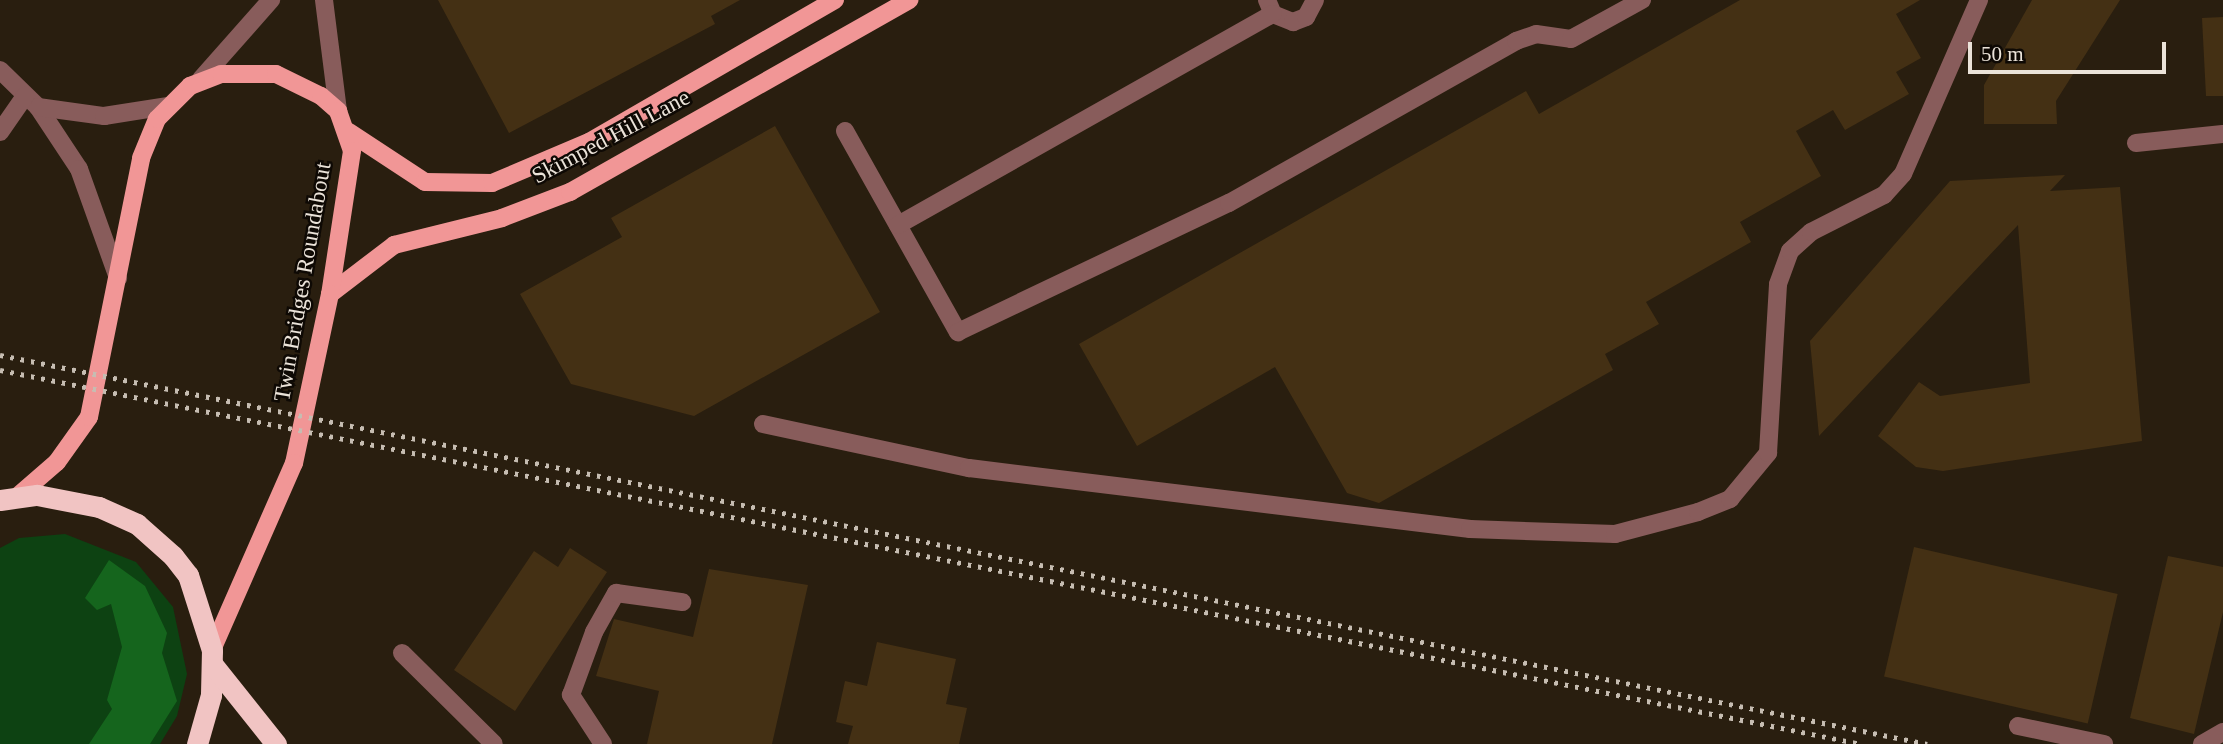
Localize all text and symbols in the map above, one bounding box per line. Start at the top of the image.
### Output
scale bar [1971,28,2169,72]
text: 50 m [1981,42,2024,66]
street label: Skimped Hill Lane [527,84,695,190]
street label: Twin Bridges Roundabout [268,160,338,404]

